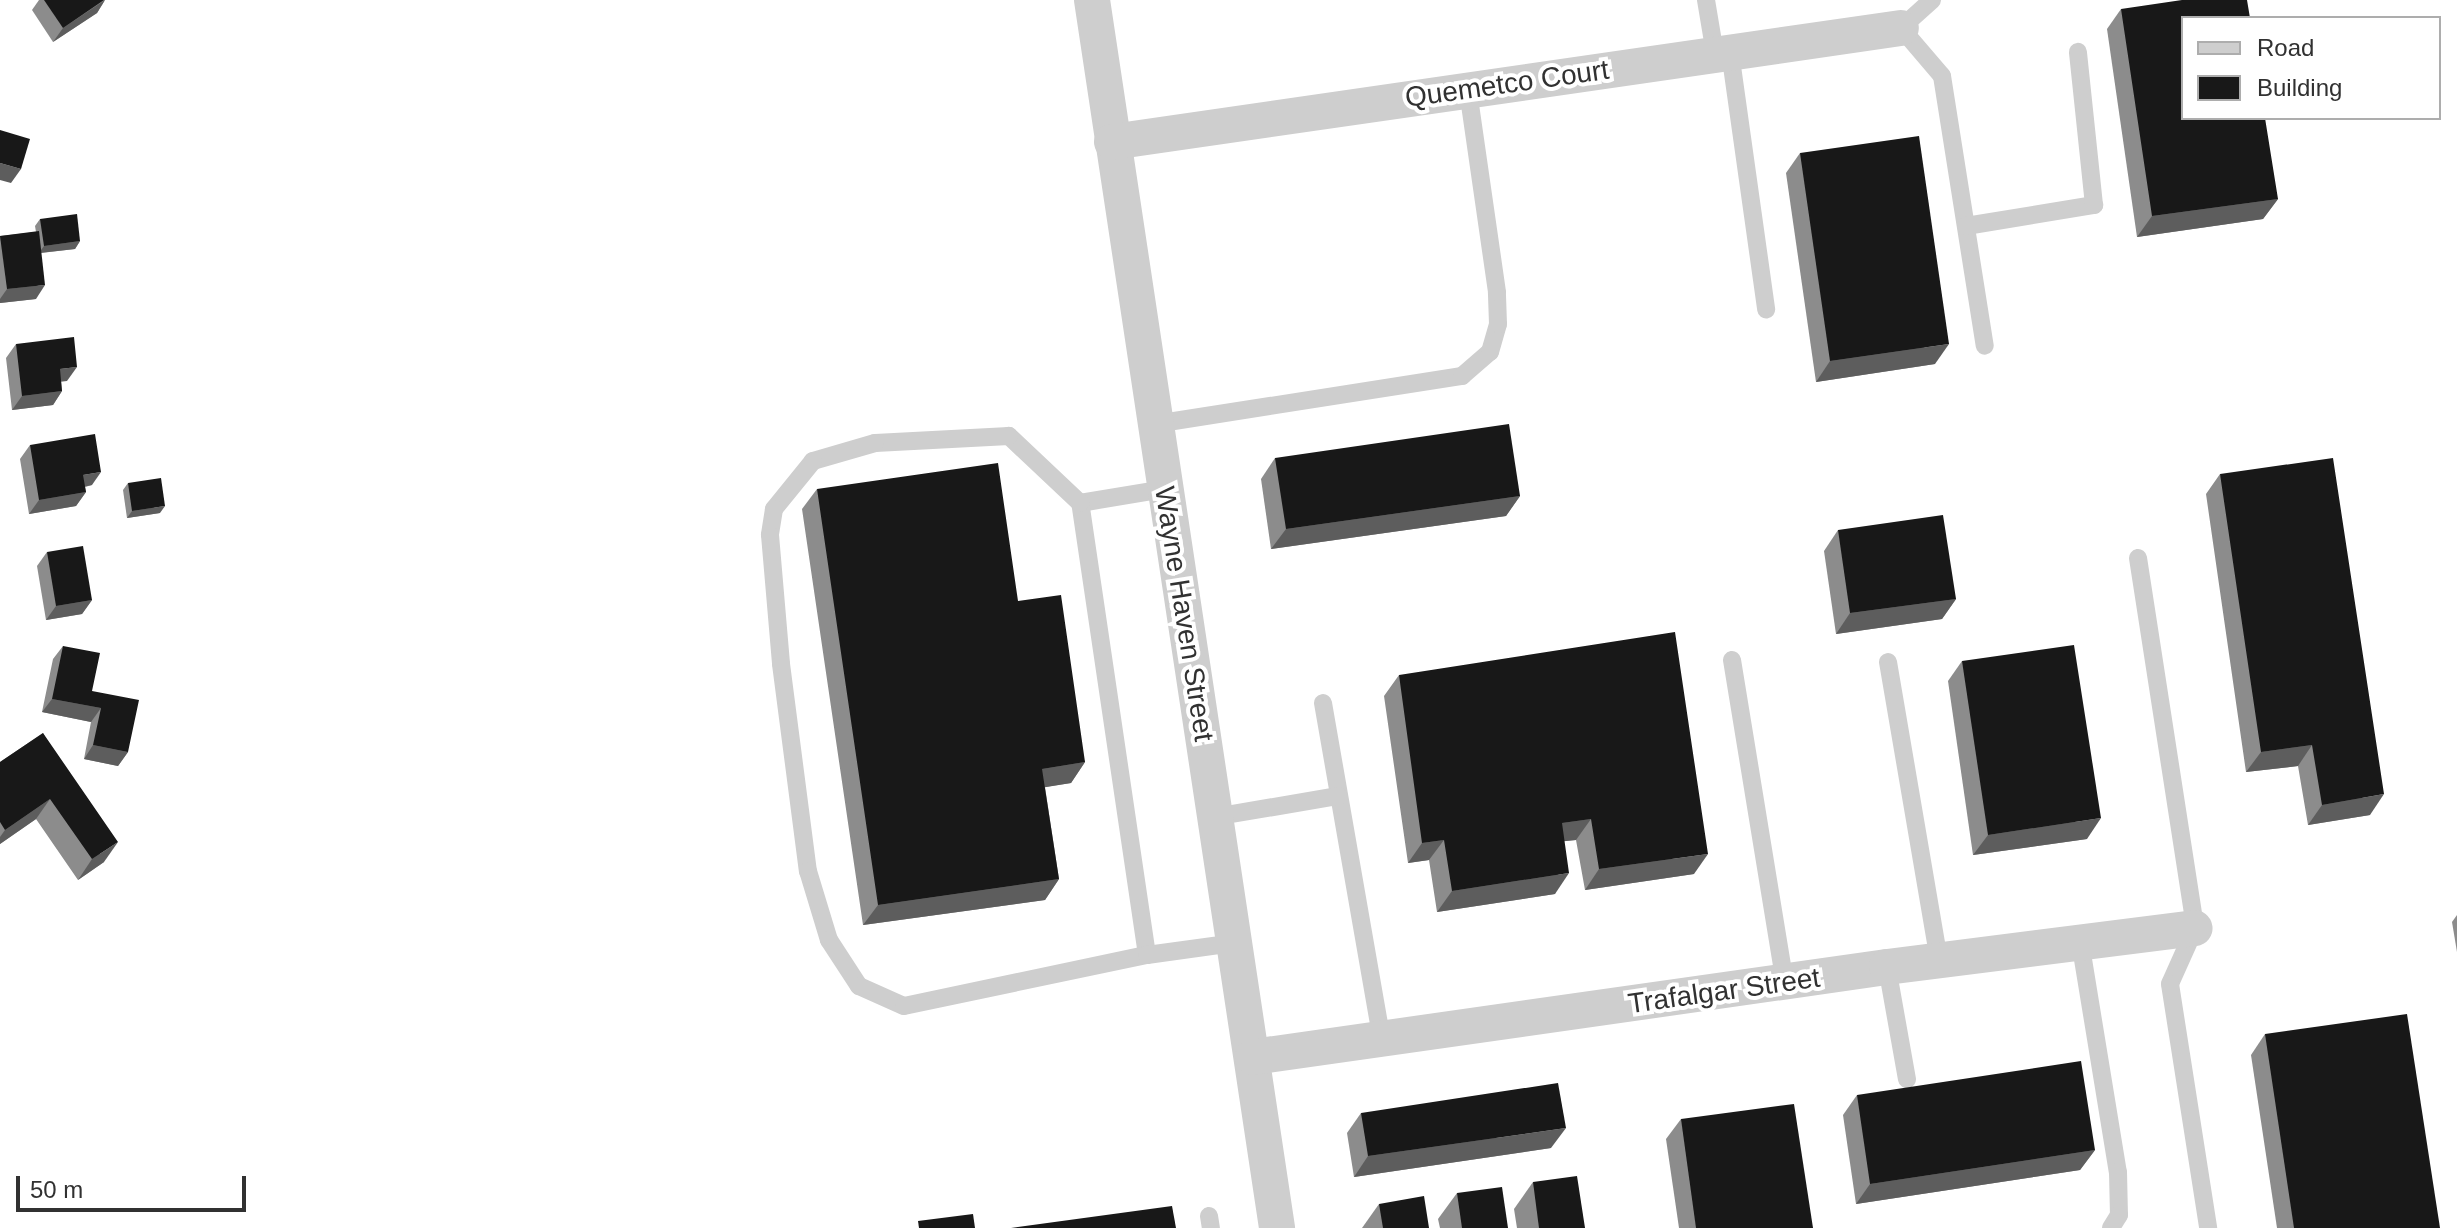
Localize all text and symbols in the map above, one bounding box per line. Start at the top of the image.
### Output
legend [2181,16,2441,120]
text: Road [2257,34,2314,61]
street label: Quemetco Court [1403,53,1611,115]
text: Building [2257,74,2342,101]
street label: Wayne Haven Street [1147,484,1221,744]
street label: Trafalgar Street [1626,961,1822,1021]
scale bar [20,1160,250,1210]
text: 50 m [30,1176,83,1203]

